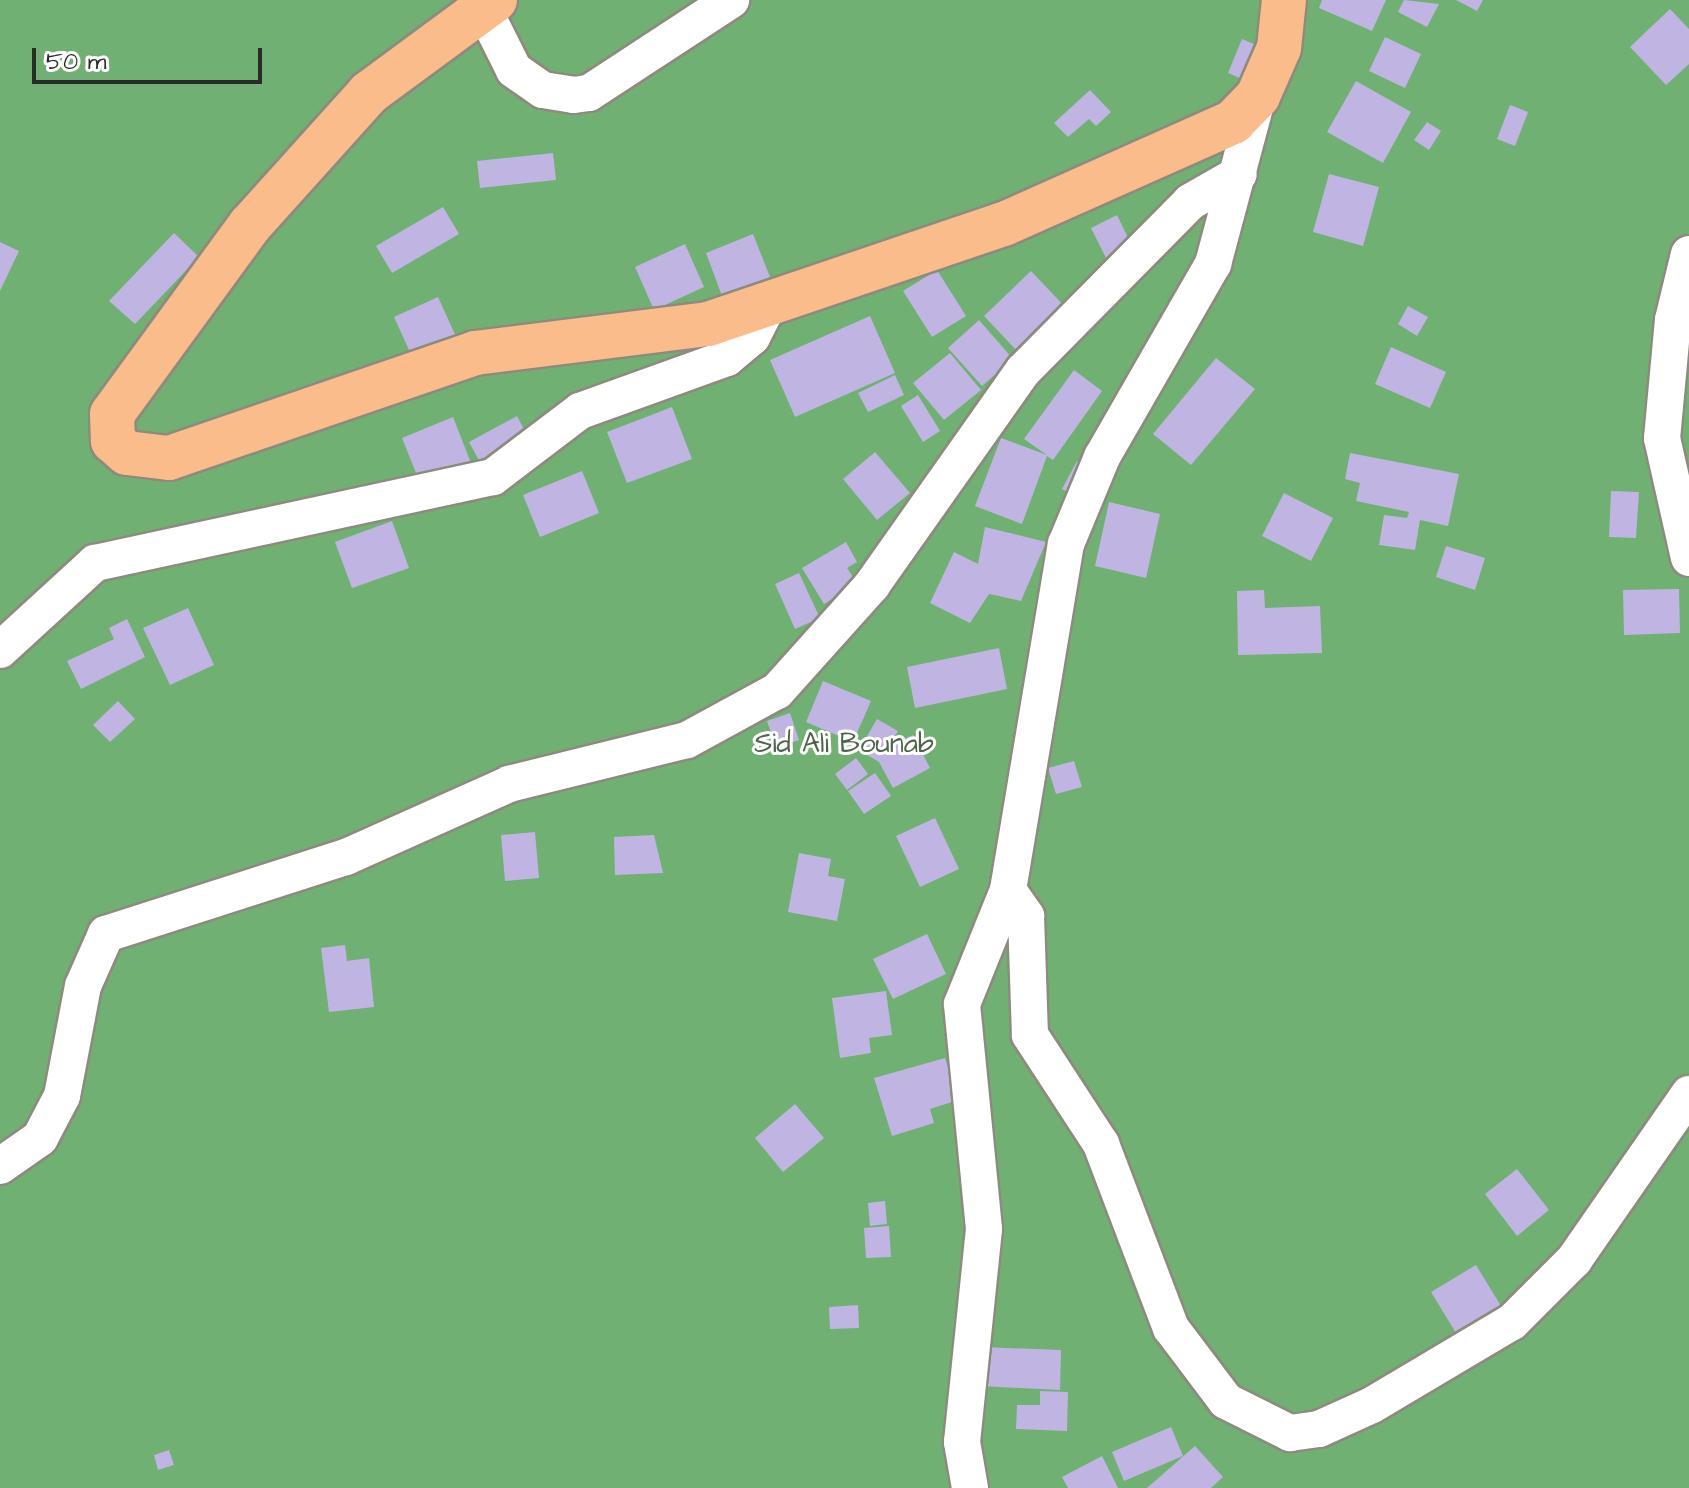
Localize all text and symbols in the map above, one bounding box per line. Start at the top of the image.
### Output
scale bar [36,32,266,82]
text: 50 m [46,45,106,79]
park label: Sid Ali Bounab [754,727,934,761]

